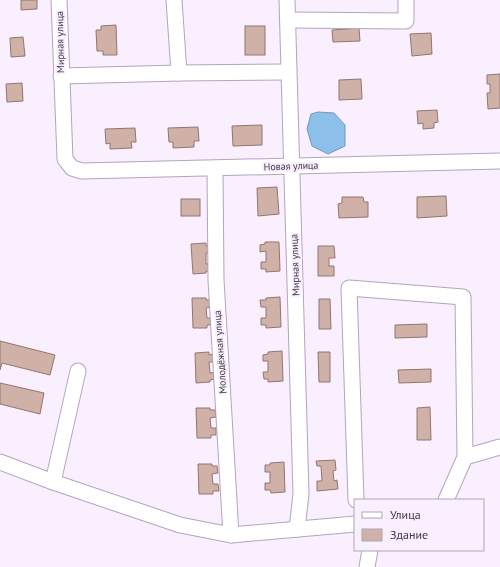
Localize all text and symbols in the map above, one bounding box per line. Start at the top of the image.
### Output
street label: Мирная улица [53,11,67,73]
street label: Новая улица [263,159,319,173]
street label: Мирная улица [287,234,303,296]
street label: Молодёжная улица [211,310,229,394]
legend [354,499,484,551]
text: Улица [390,507,421,522]
text: Здание [390,527,428,542]

